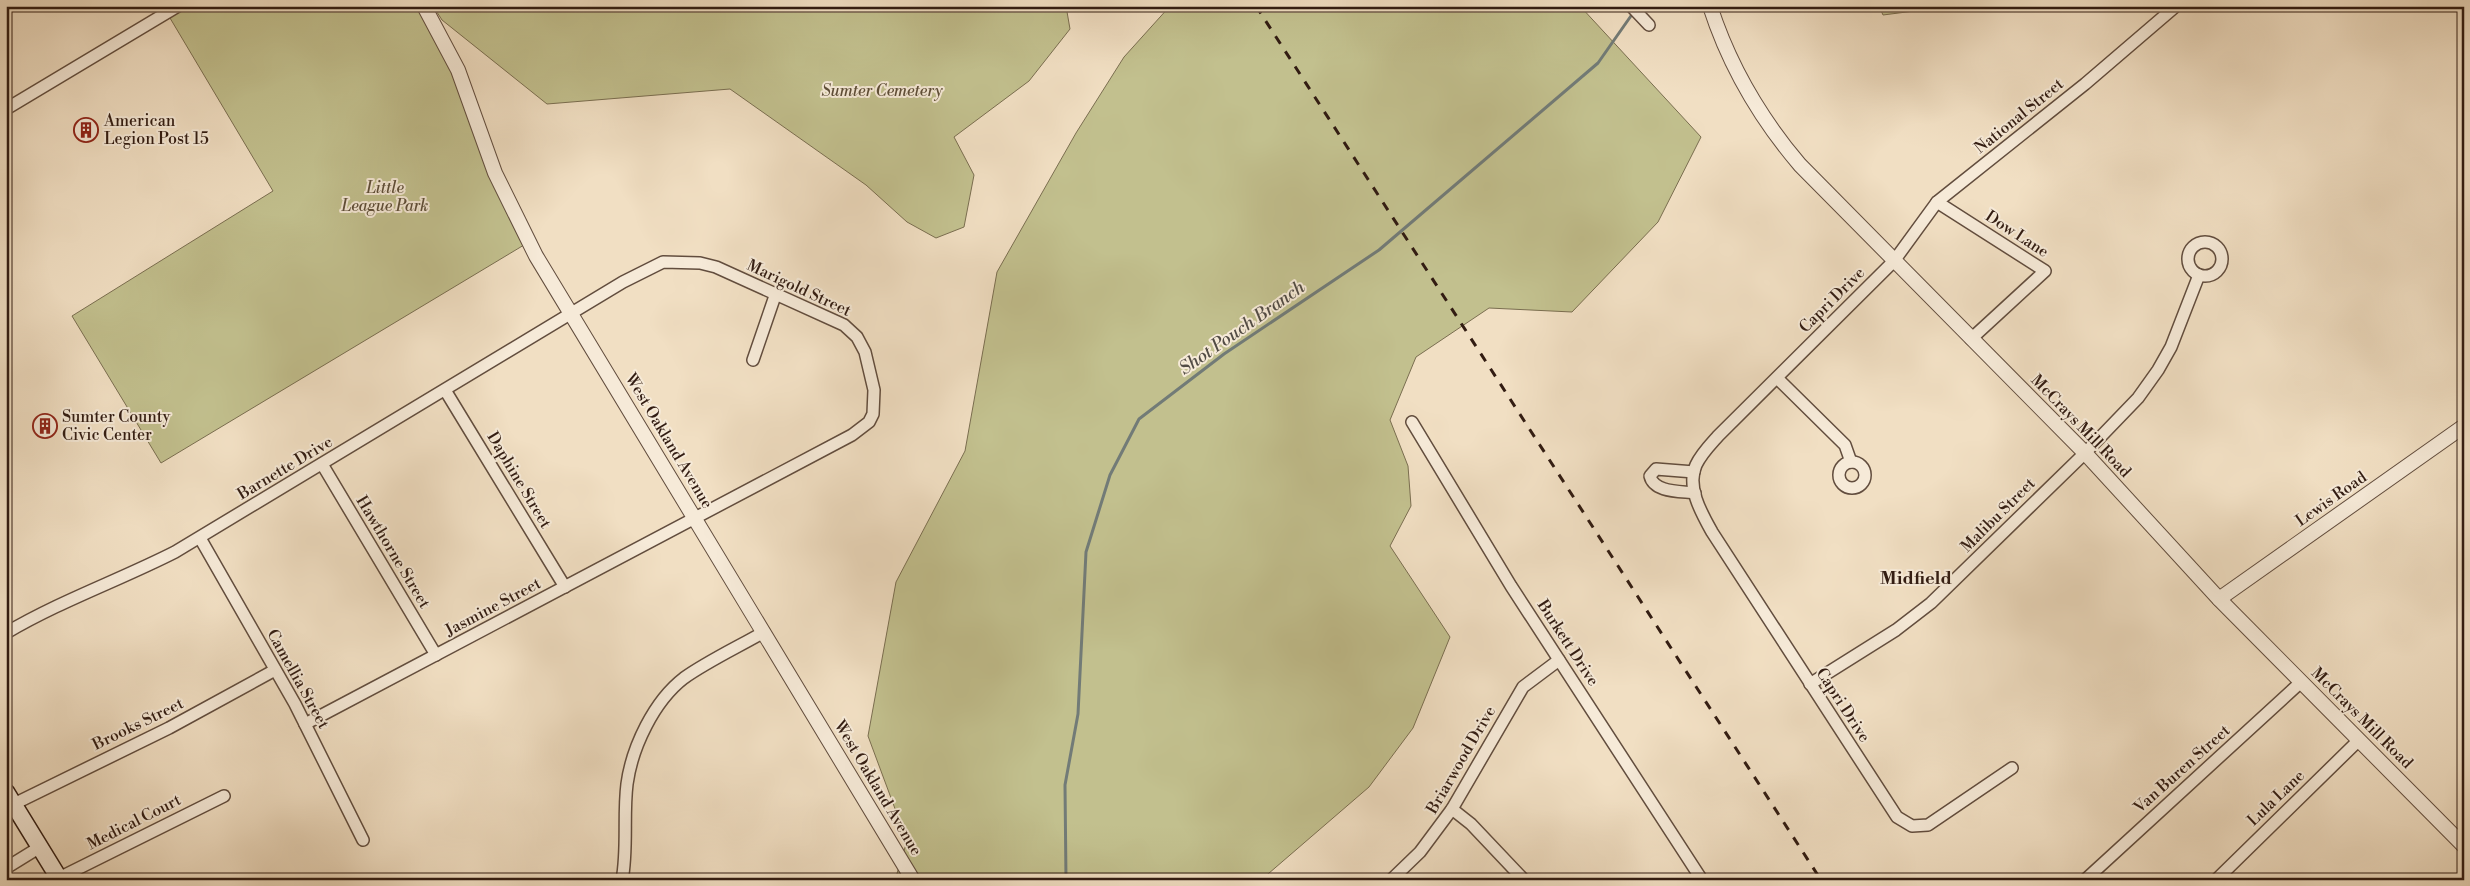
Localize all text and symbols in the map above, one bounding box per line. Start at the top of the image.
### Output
street label: National Street [1970,74,2068,158]
park label: Sumter Cemetery [821,81,943,101]
place label: American Legion Post 15 [103,111,209,149]
building icon: American Legion Post 15 [73,117,99,143]
park label: Little League Park [341,178,428,216]
street label: Dow Lane [1981,206,2053,262]
street label: Marigold Street [744,255,855,321]
street label: Capri Drive [1795,263,1869,337]
water label: Shot Pouch Branch [1175,275,1310,380]
street label: West Oakland Avenue [620,369,717,512]
street label: McCrays Mill Road [2027,370,2135,482]
place label: Sumter County Civic Center [62,407,170,445]
building icon: Sumter County Civic Center [32,413,58,439]
street label: Daphine Street [482,428,556,532]
street label: Barnette Drive [233,432,336,505]
street label: Lewis Road [2292,467,2370,531]
street label: Malibu Street [1957,473,2040,556]
street label: Hawthorne Street [352,492,435,612]
district label: Midfield [1880,567,1952,590]
street label: Jasmine Street [441,573,545,641]
street label: Burkett Drive [1532,595,1603,690]
street label: Camellia Street [262,626,334,733]
street label: McCrays Mill Road [2307,663,2417,773]
street label: Capri Drive [1811,664,1875,746]
street label: Brooks Street [88,693,187,755]
street label: Briarwood Drive [1421,702,1500,818]
street label: West Oakland Avenue [829,716,926,859]
street label: Van Buren Street [2129,720,2234,818]
street label: Lula Lane [2243,766,2309,830]
street label: Medical Court [84,790,185,854]

